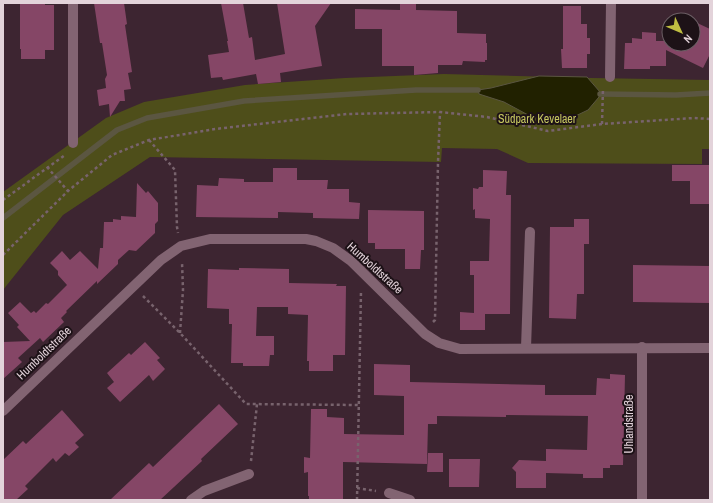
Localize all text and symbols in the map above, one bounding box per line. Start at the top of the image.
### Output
north arrow [661,12,701,52]
text: N [681,32,695,46]
park label: Südpark Kevelaer [498,111,577,127]
street label: Humboldtstraße [344,239,406,297]
street label: Humboldtstraße [13,323,75,383]
street label: Uhlandstraße [621,394,637,454]

